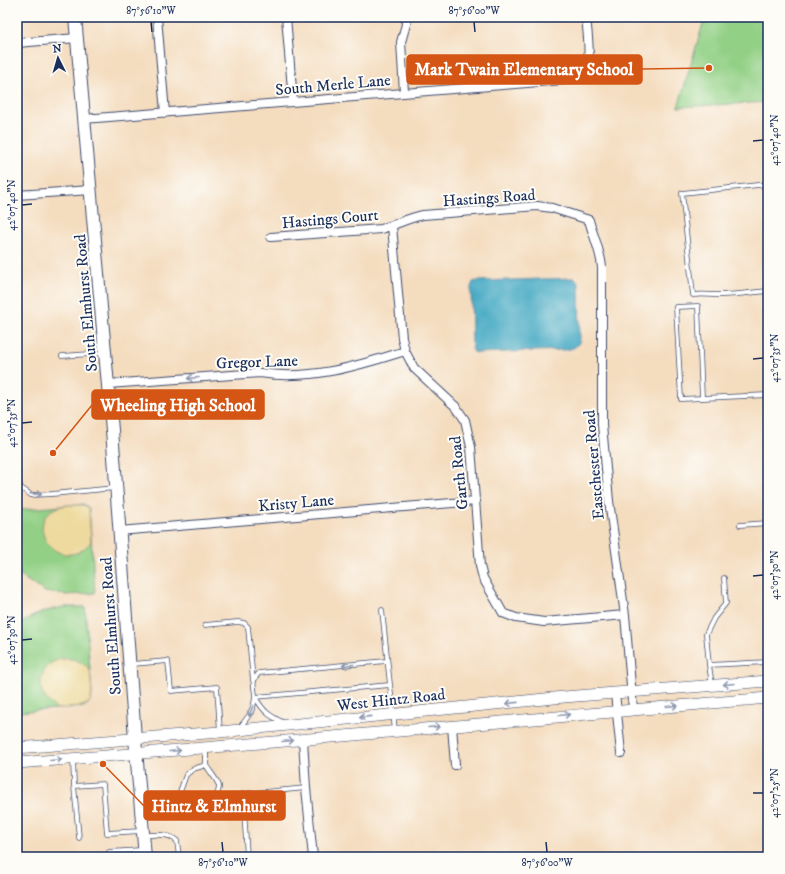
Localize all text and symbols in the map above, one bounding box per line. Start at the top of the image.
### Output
text: 87°56'10"W [126,5,177,17]
text: 87°56'00"W [448,5,500,17]
north arrow [38,38,78,78]
text: N [52,42,62,56]
callout: Mark Twain Elementary School [407,55,642,84]
text: Mark Twain Elementary School [415,59,634,81]
street label: South Merle Lane [275,70,392,100]
text: 42°07'40"N [769,114,781,166]
text: 42°07'40"N [6,179,18,231]
street label: Hastings Road [442,185,536,211]
street label: Hastings Court [281,205,379,233]
street label: South Elmhurst Road [70,233,102,373]
text: 42°07'35"N [769,334,781,382]
street label: Gregor Lane [216,351,299,373]
one-way arrow [187,374,200,381]
callout: Wheeling High School [92,390,264,419]
text: Wheeling High School [99,395,257,417]
text: 42°07'35"N [6,399,18,447]
street label: Eastchester Road [579,409,609,521]
street label: Garth Road [445,435,473,511]
street label: Kristy Lane [257,490,335,516]
one-way arrow [30,491,43,498]
text: 42°07'30"N [769,550,781,600]
street label: South Elmhurst Road [96,556,126,695]
text: 42°07'30"N [6,615,18,665]
one-way arrow [342,661,355,669]
one-way arrow [723,680,736,687]
street label: West Hintz Road [335,684,446,716]
one-way arrow [506,699,519,706]
one-way arrow [665,702,678,710]
one-way arrow [246,705,254,717]
one-way arrow [557,711,570,719]
one-way arrow [359,714,372,721]
one-way arrow [427,724,440,731]
one-way arrow [281,738,294,745]
one-way arrow [168,748,181,755]
one-way arrow [49,757,62,764]
text: 42°07'25"N [769,768,781,818]
callout: Hintz & Elmhurst [144,791,285,820]
text: Hintz & Elmhurst [151,796,277,818]
text: 87°56'10"W [198,857,249,869]
text: 87°56'00"W [521,857,573,869]

